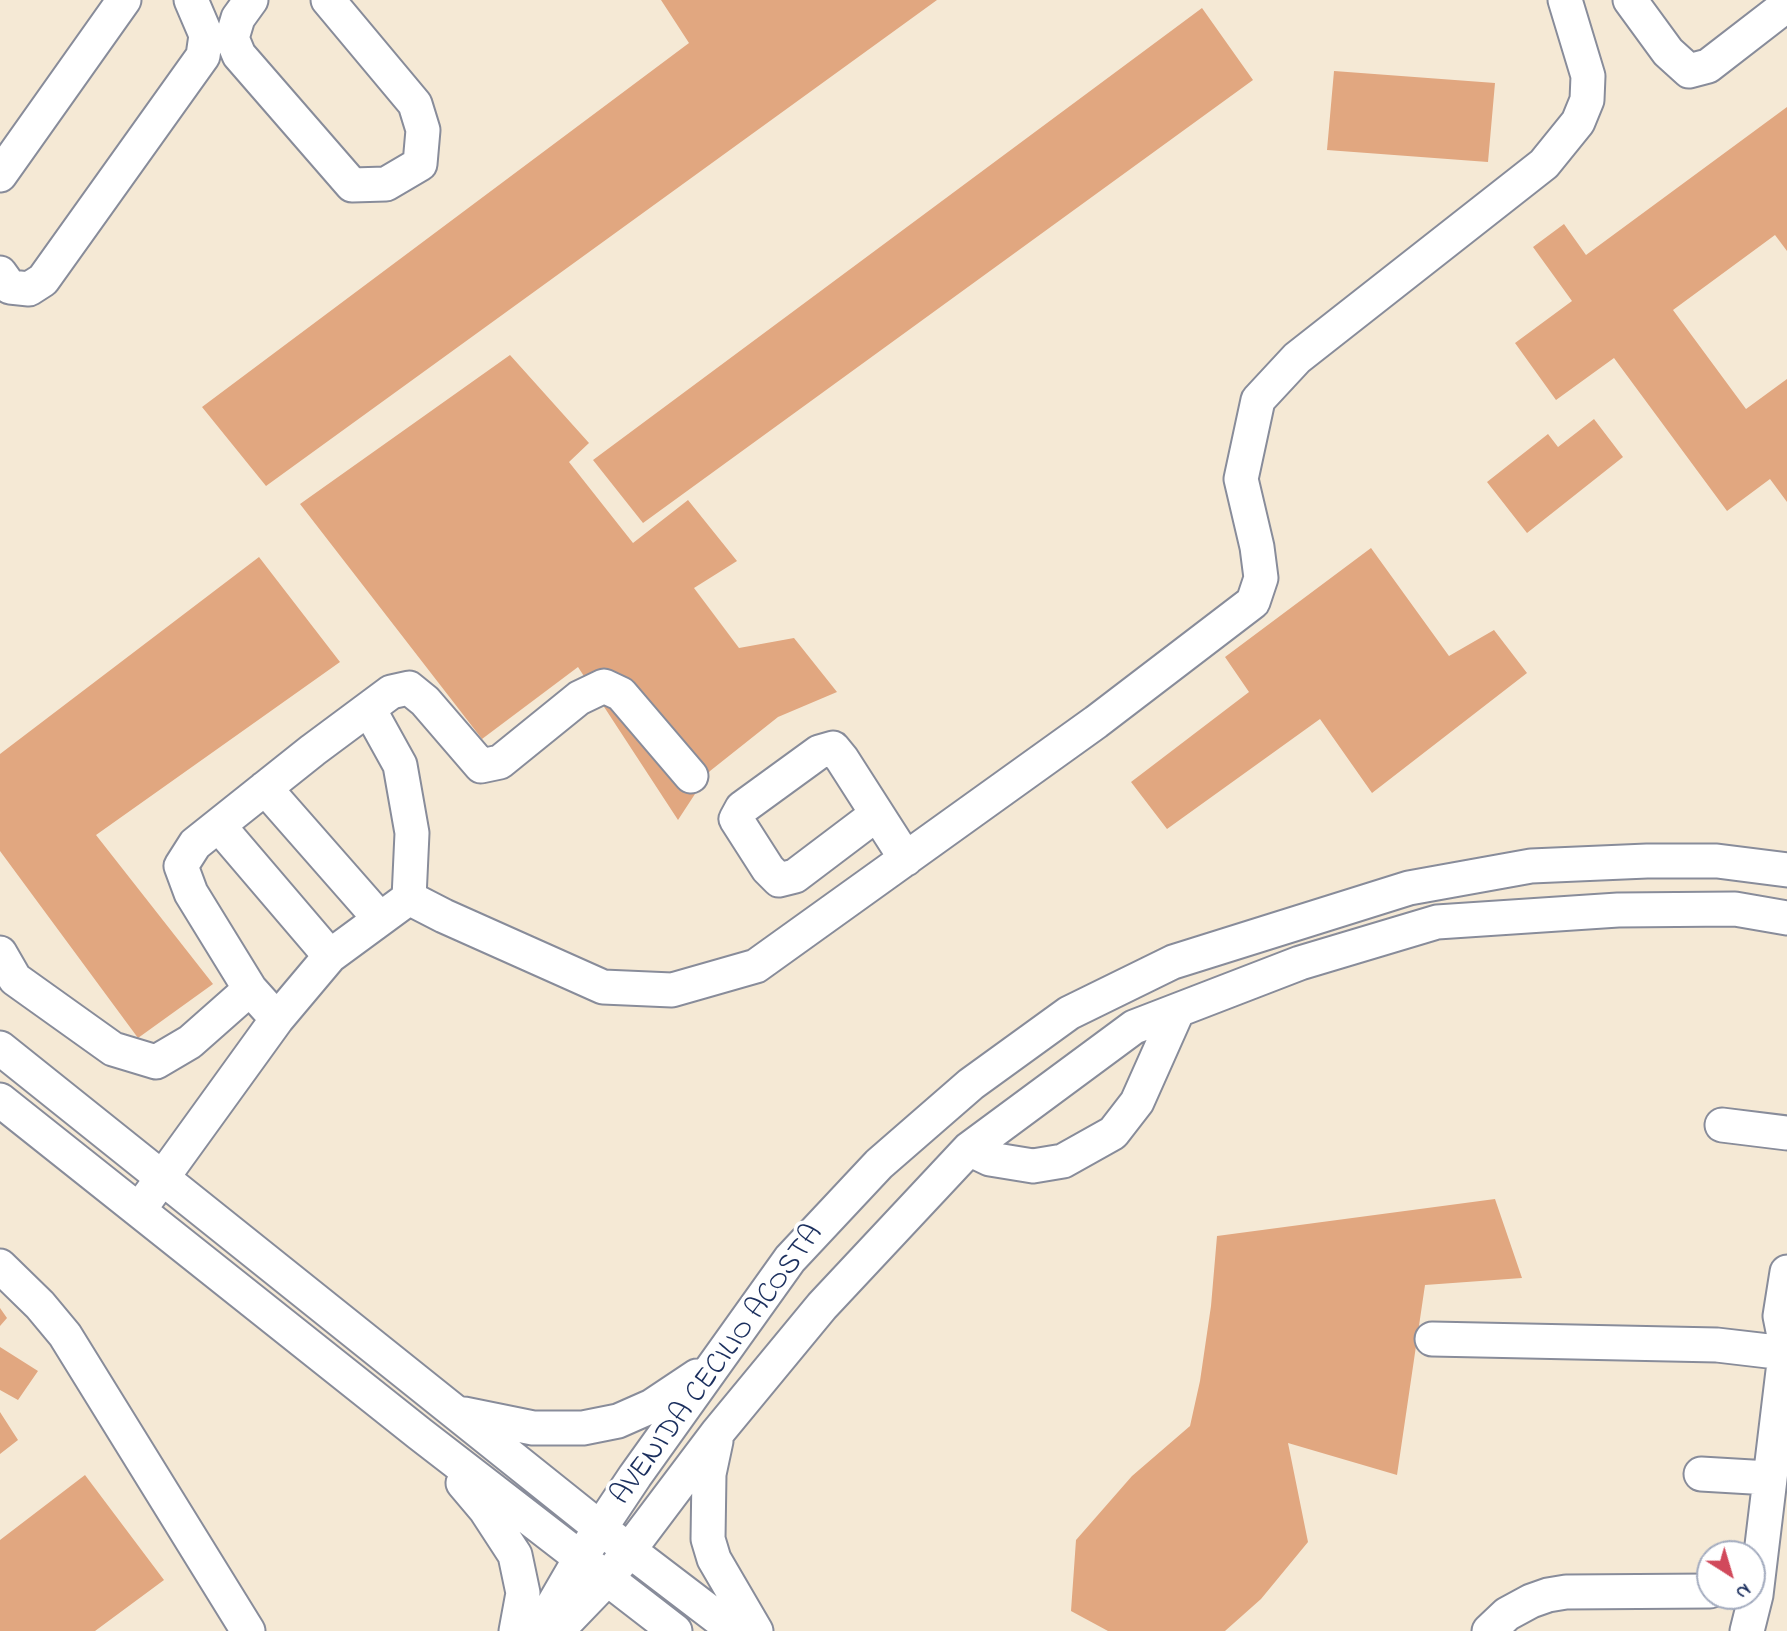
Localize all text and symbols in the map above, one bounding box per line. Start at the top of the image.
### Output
street label: AVENIDA CECILIO ACOSTA [605,1219,833,1513]
north arrow [1696,1540,1766,1610]
text: N [1729,1576,1756,1605]

